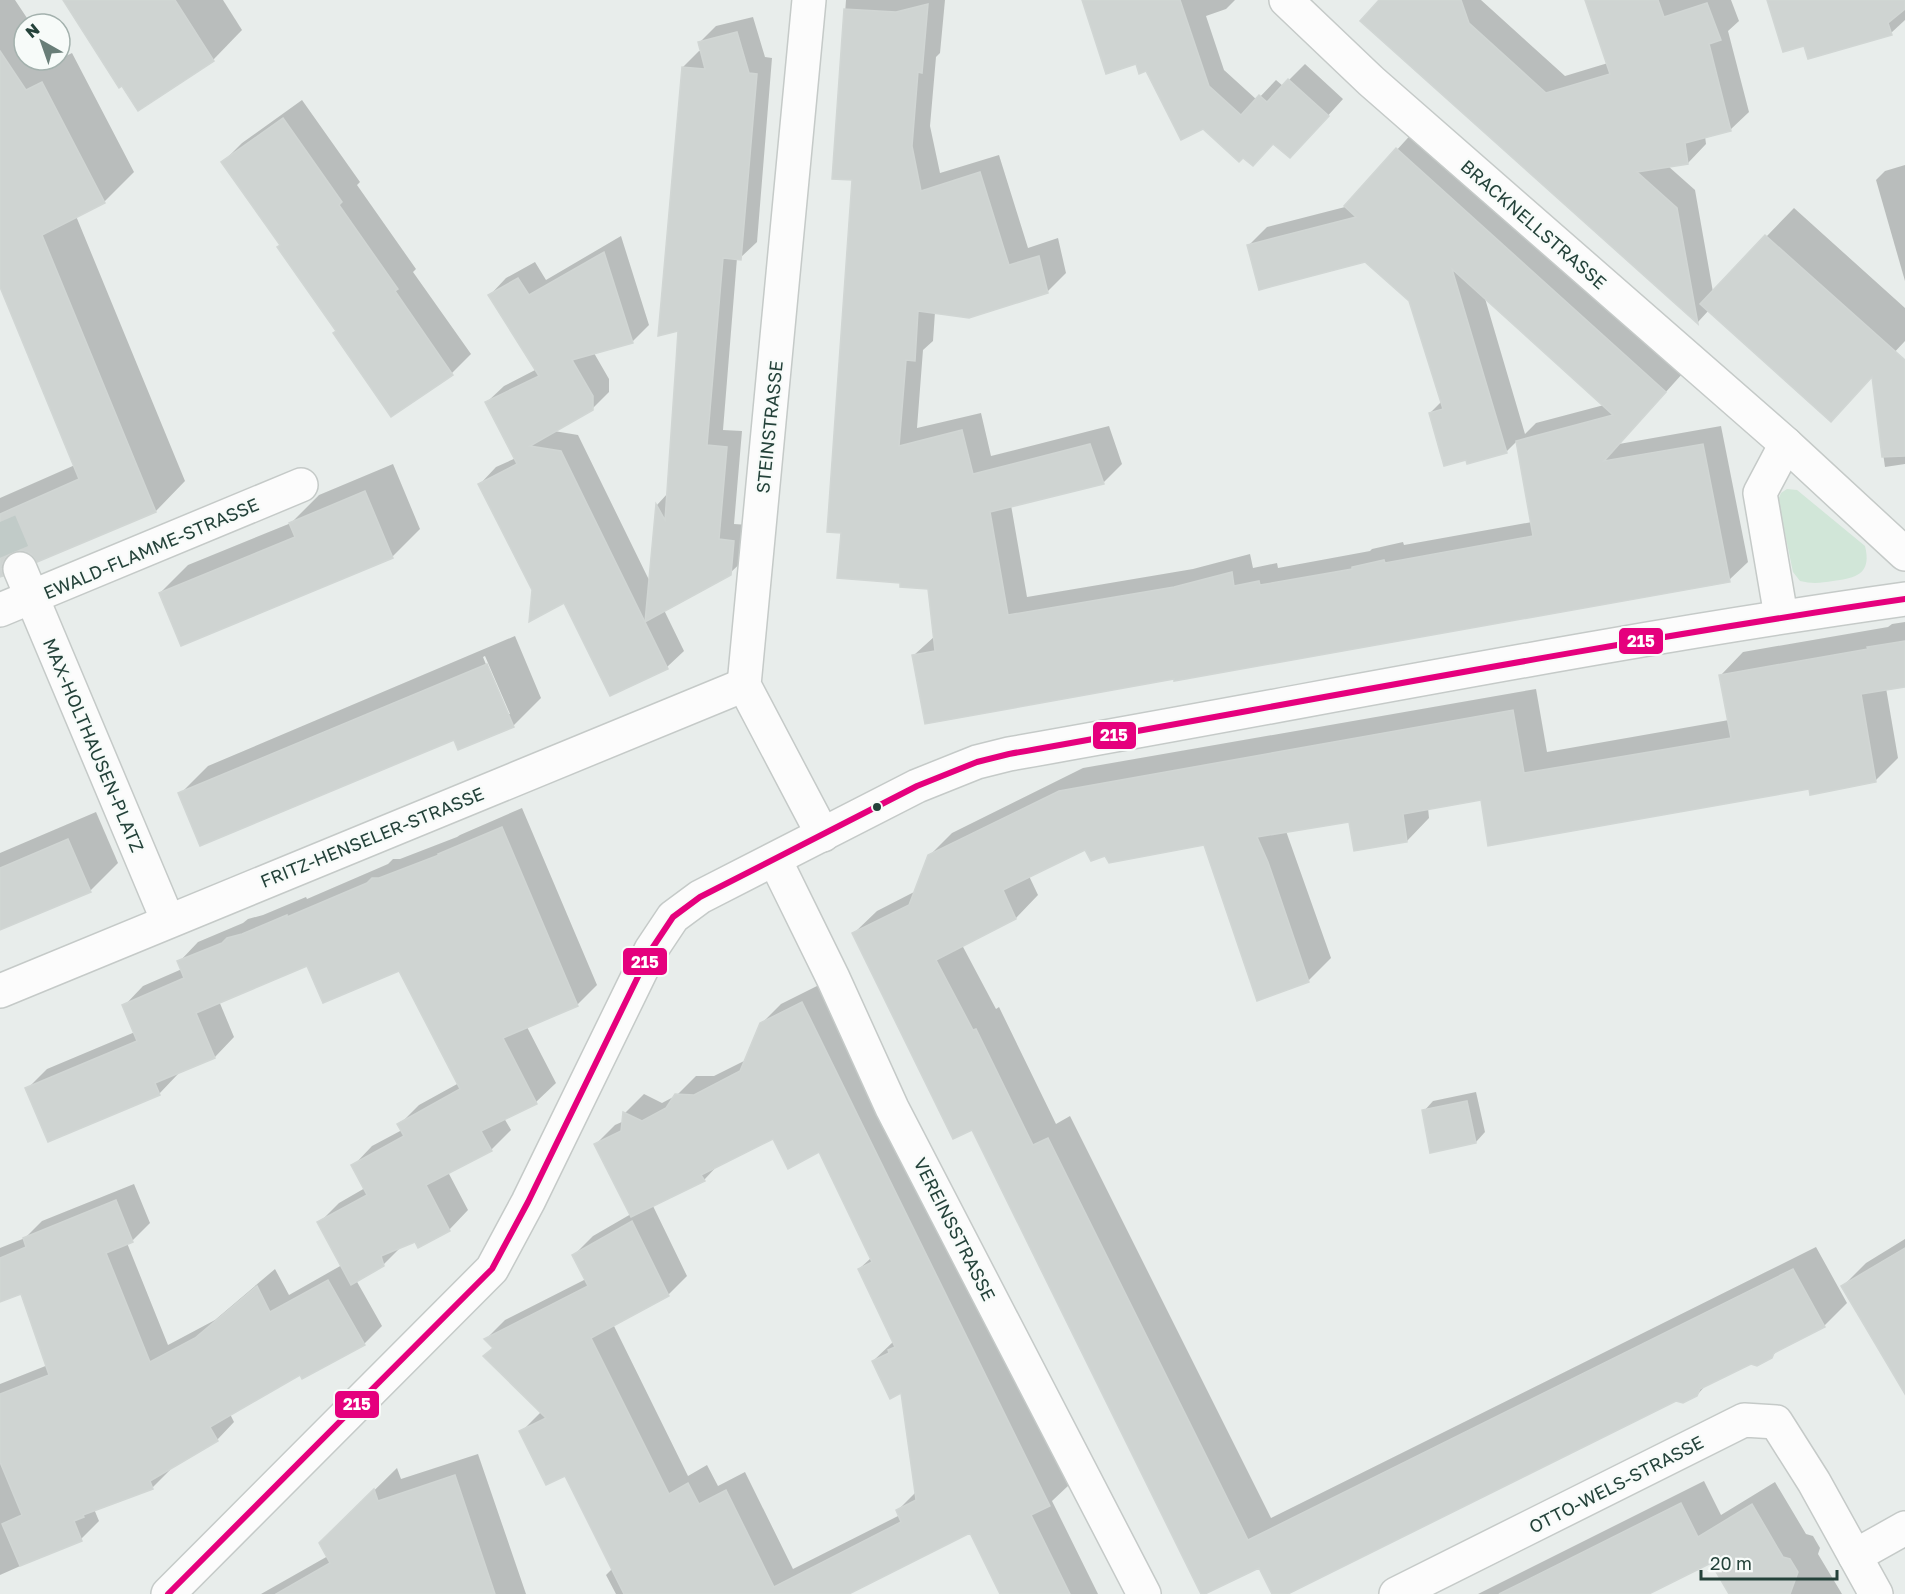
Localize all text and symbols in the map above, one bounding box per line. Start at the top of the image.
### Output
north arrow [12,12,72,72]
text: N [21,19,43,42]
street label: BRACKNELLSTRASSE [1457,155,1611,293]
street label: STEINSTRASSE [751,359,787,495]
street label: EWALD-FLAMME-STRASSE [40,493,262,603]
line badge: 215 [1618,627,1664,655]
text: 215 [1627,631,1655,651]
street label: MAX-HOLTHAUSEN-PLATZ [39,635,149,855]
line badge: 215 [1092,721,1137,750]
text: 215 [1100,725,1128,745]
street label: FRITZ-HENSELER-STRASSE [257,782,487,892]
unlabelled marker [871,801,883,813]
line badge: 215 [622,947,668,976]
text: 215 [631,952,659,972]
street label: VEREINSSTRASSE [909,1154,1001,1304]
line badge: 215 [334,1390,380,1419]
text: 215 [343,1394,371,1414]
street label: OTTO-WELS-STRASSE [1525,1430,1707,1538]
scale bar [1701,1543,1838,1581]
text: 20 m [1710,1552,1752,1574]

